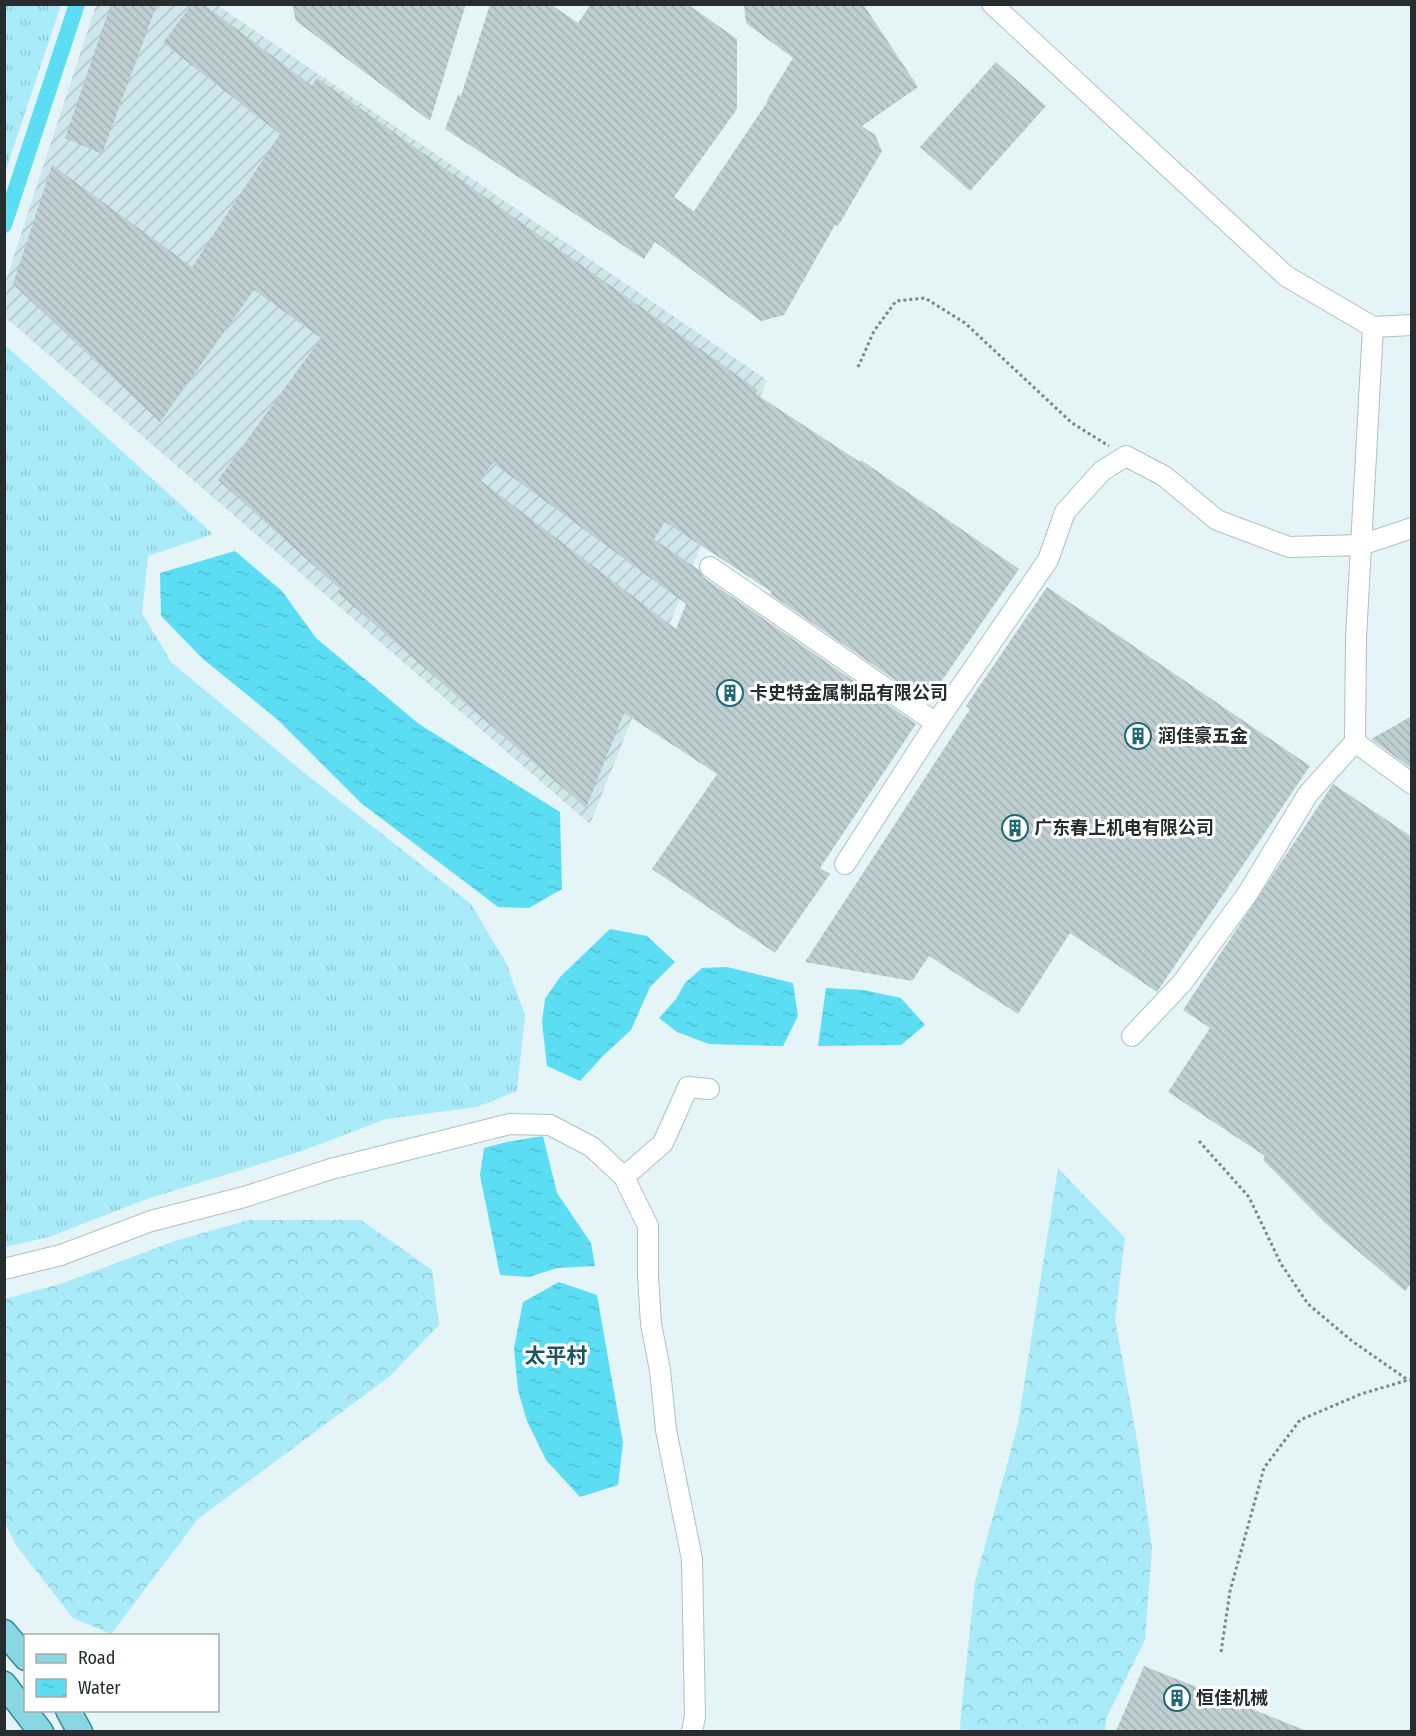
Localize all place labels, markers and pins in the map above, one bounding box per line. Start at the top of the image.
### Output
building icon: 卡史特金属制品有限公司 [715,678,745,708]
place label: 卡史特金属制品有限公司 [750,682,948,704]
building icon: 润佳豪五金 [1123,721,1153,751]
place label: 润佳豪五金 [1158,725,1248,747]
building icon: 广东春上机电有限公司 [1000,813,1030,843]
place label: 广东春上机电有限公司 [1034,817,1214,839]
building icon: 恒佳机械 [1162,1683,1192,1713]
place label: 恒佳机械 [1196,1687,1268,1709]

